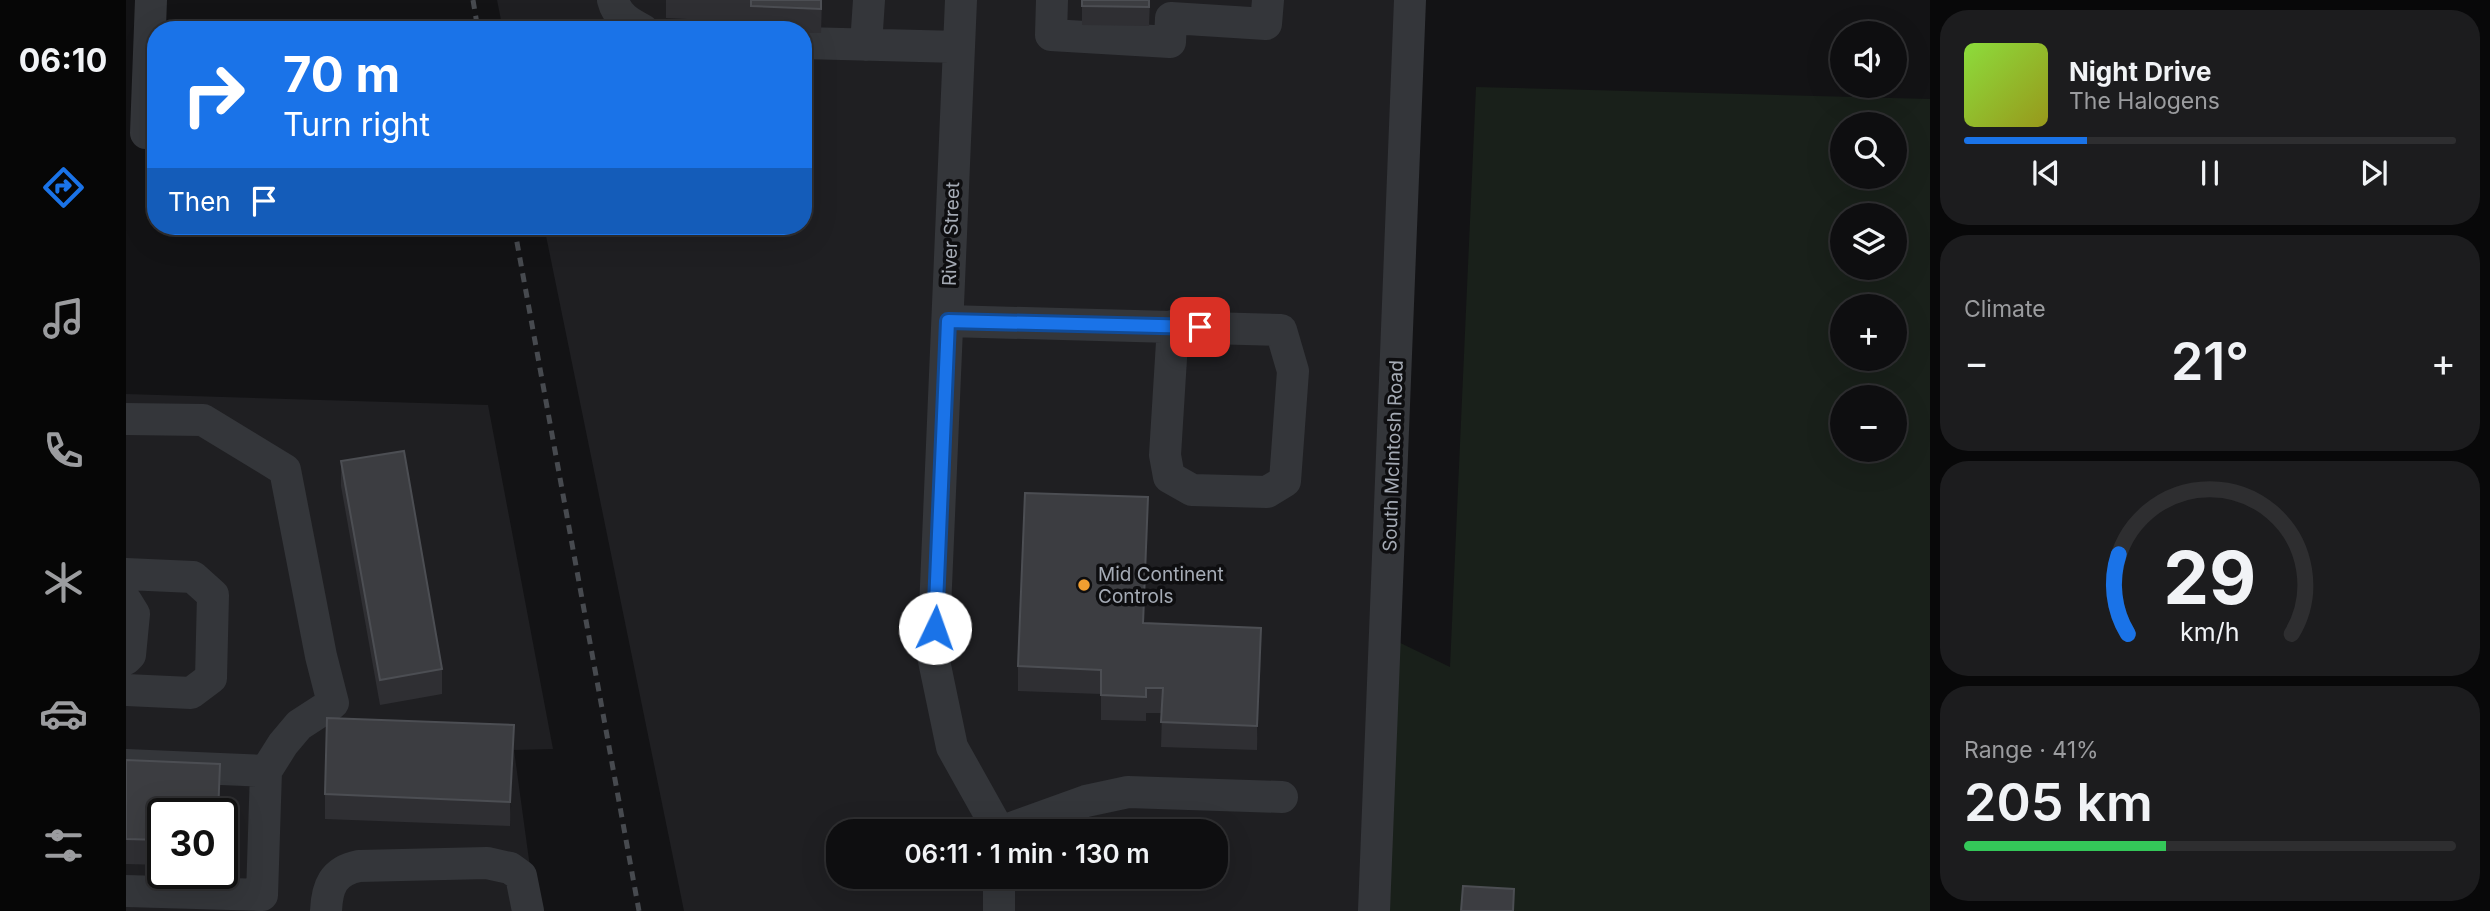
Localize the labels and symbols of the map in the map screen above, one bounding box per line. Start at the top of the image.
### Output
street label: River Street [938,181,964,287]
pin [1170,297,1230,357]
street label: South McIntosh Road [1378,360,1408,552]
place label: Mid Continent Controls [1098,563,1224,608]
marker: Mid Continent Controls [1076,577,1092,593]
position arrow [898,591,972,665]
speed limit sign: 30 [147,798,238,889]

